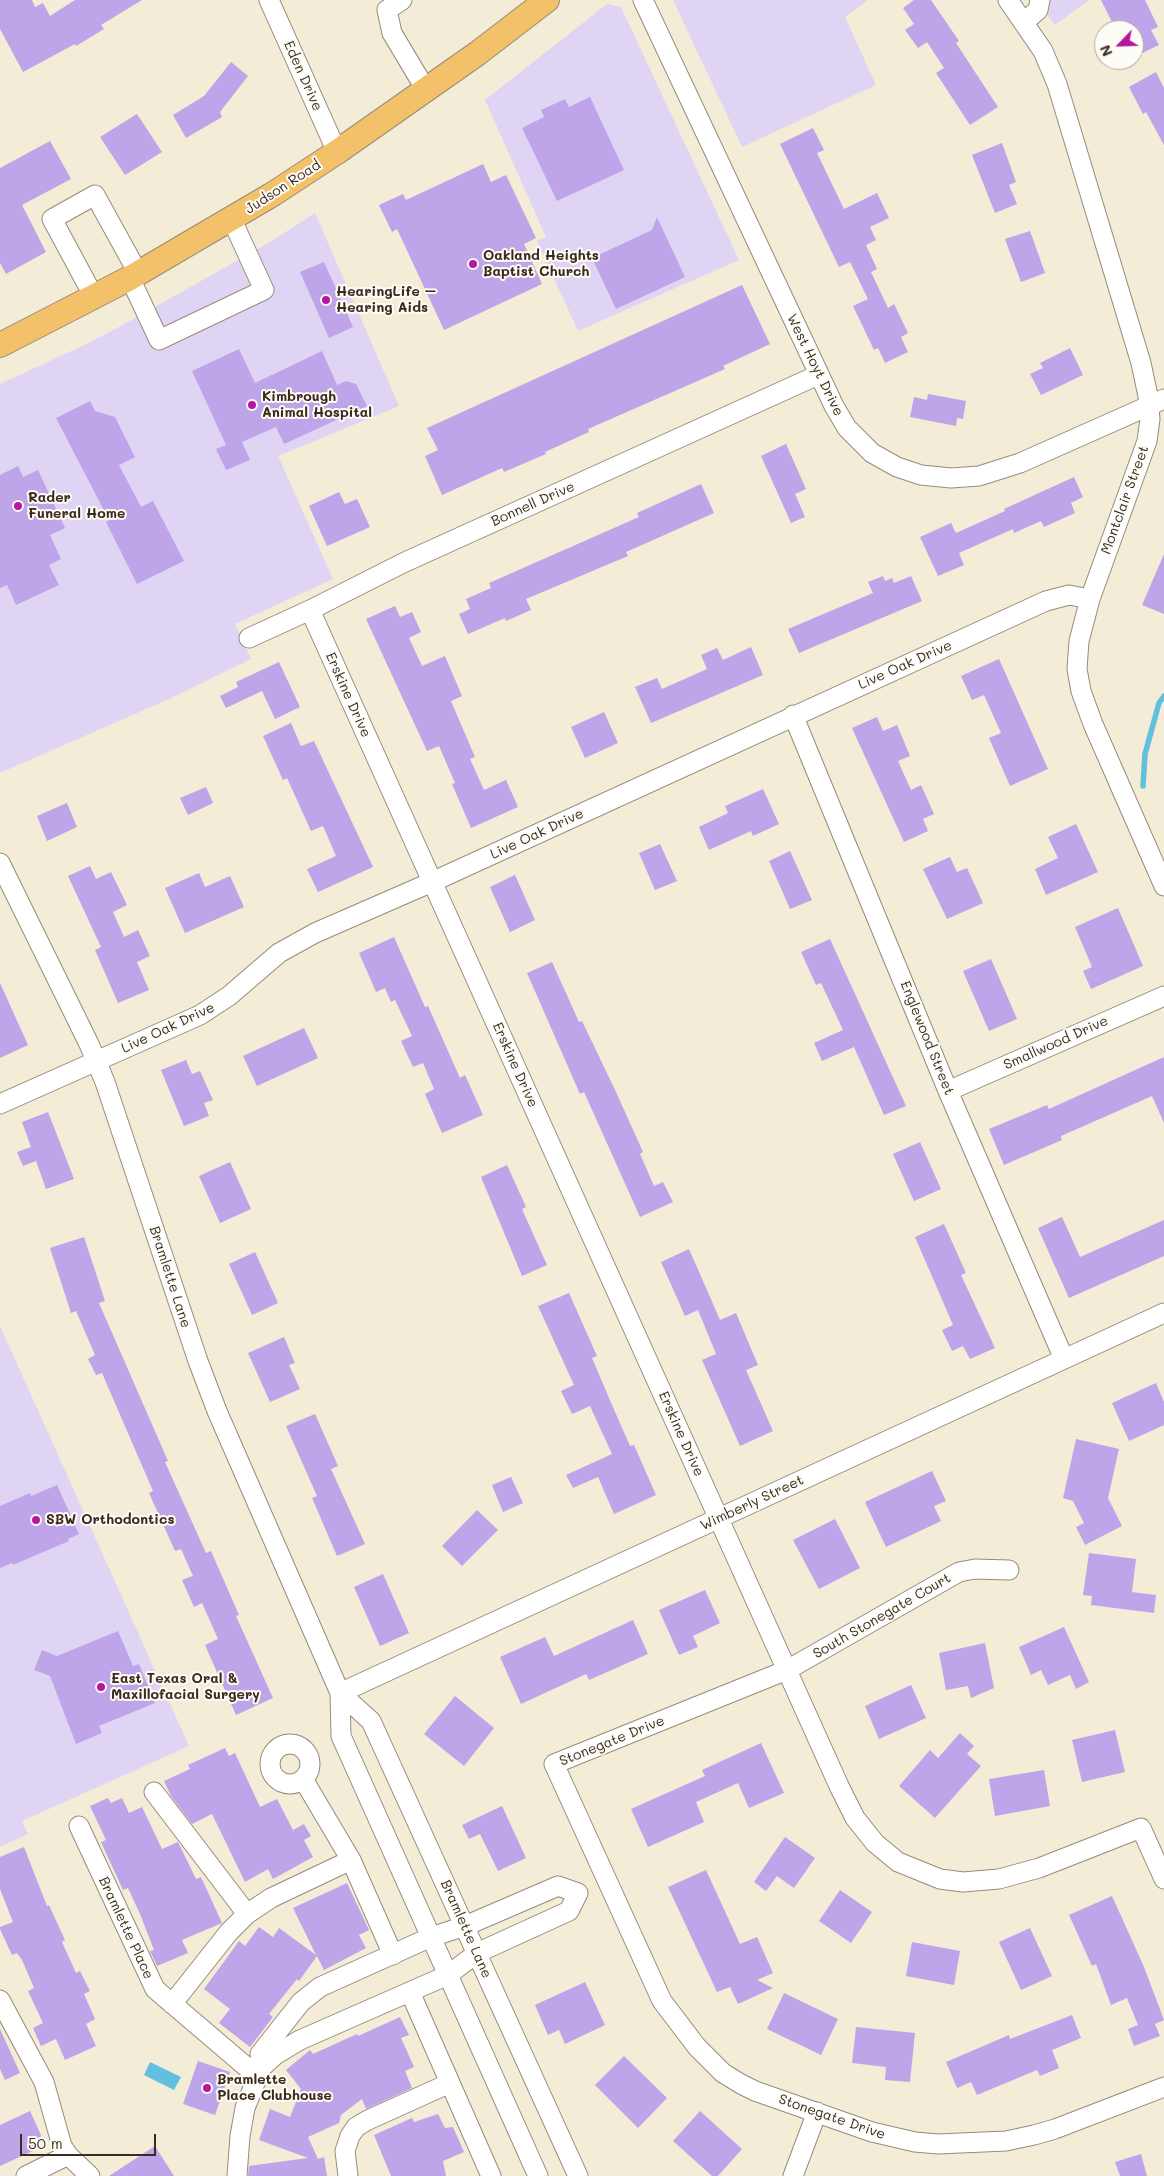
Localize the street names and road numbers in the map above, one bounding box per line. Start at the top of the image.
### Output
street label: Eden Drive [280,38,326,114]
street label: Judson Road [242,156,324,218]
street label: West Hoyt Drive [783,311,847,419]
street label: Montclair Street [1098,443,1152,557]
street label: Bonnell Drive [489,478,577,530]
street label: Live Oak Drive [855,637,955,693]
street label: Erskine Drive [322,650,374,740]
street label: Live Oak Drive [488,805,586,863]
street label: Englewood Street [896,979,958,1097]
street label: Live Oak Drive [119,999,217,1057]
street label: Smallwood Drive [1001,1012,1111,1074]
street label: Erskine Drive [489,1020,541,1110]
street label: Bramlette Lane [146,1224,194,1330]
street label: Erskine Drive [655,1389,707,1479]
street label: Wimberly Street [698,1472,806,1534]
street label: South Stonegate Court [810,1570,954,1662]
street label: Stonegate Drive [557,1712,667,1770]
street label: Bramlette Place [95,1874,157,1982]
street label: Bramlette Lane [437,1877,495,1981]
street label: Stonegate Drive [776,2091,888,2143]

